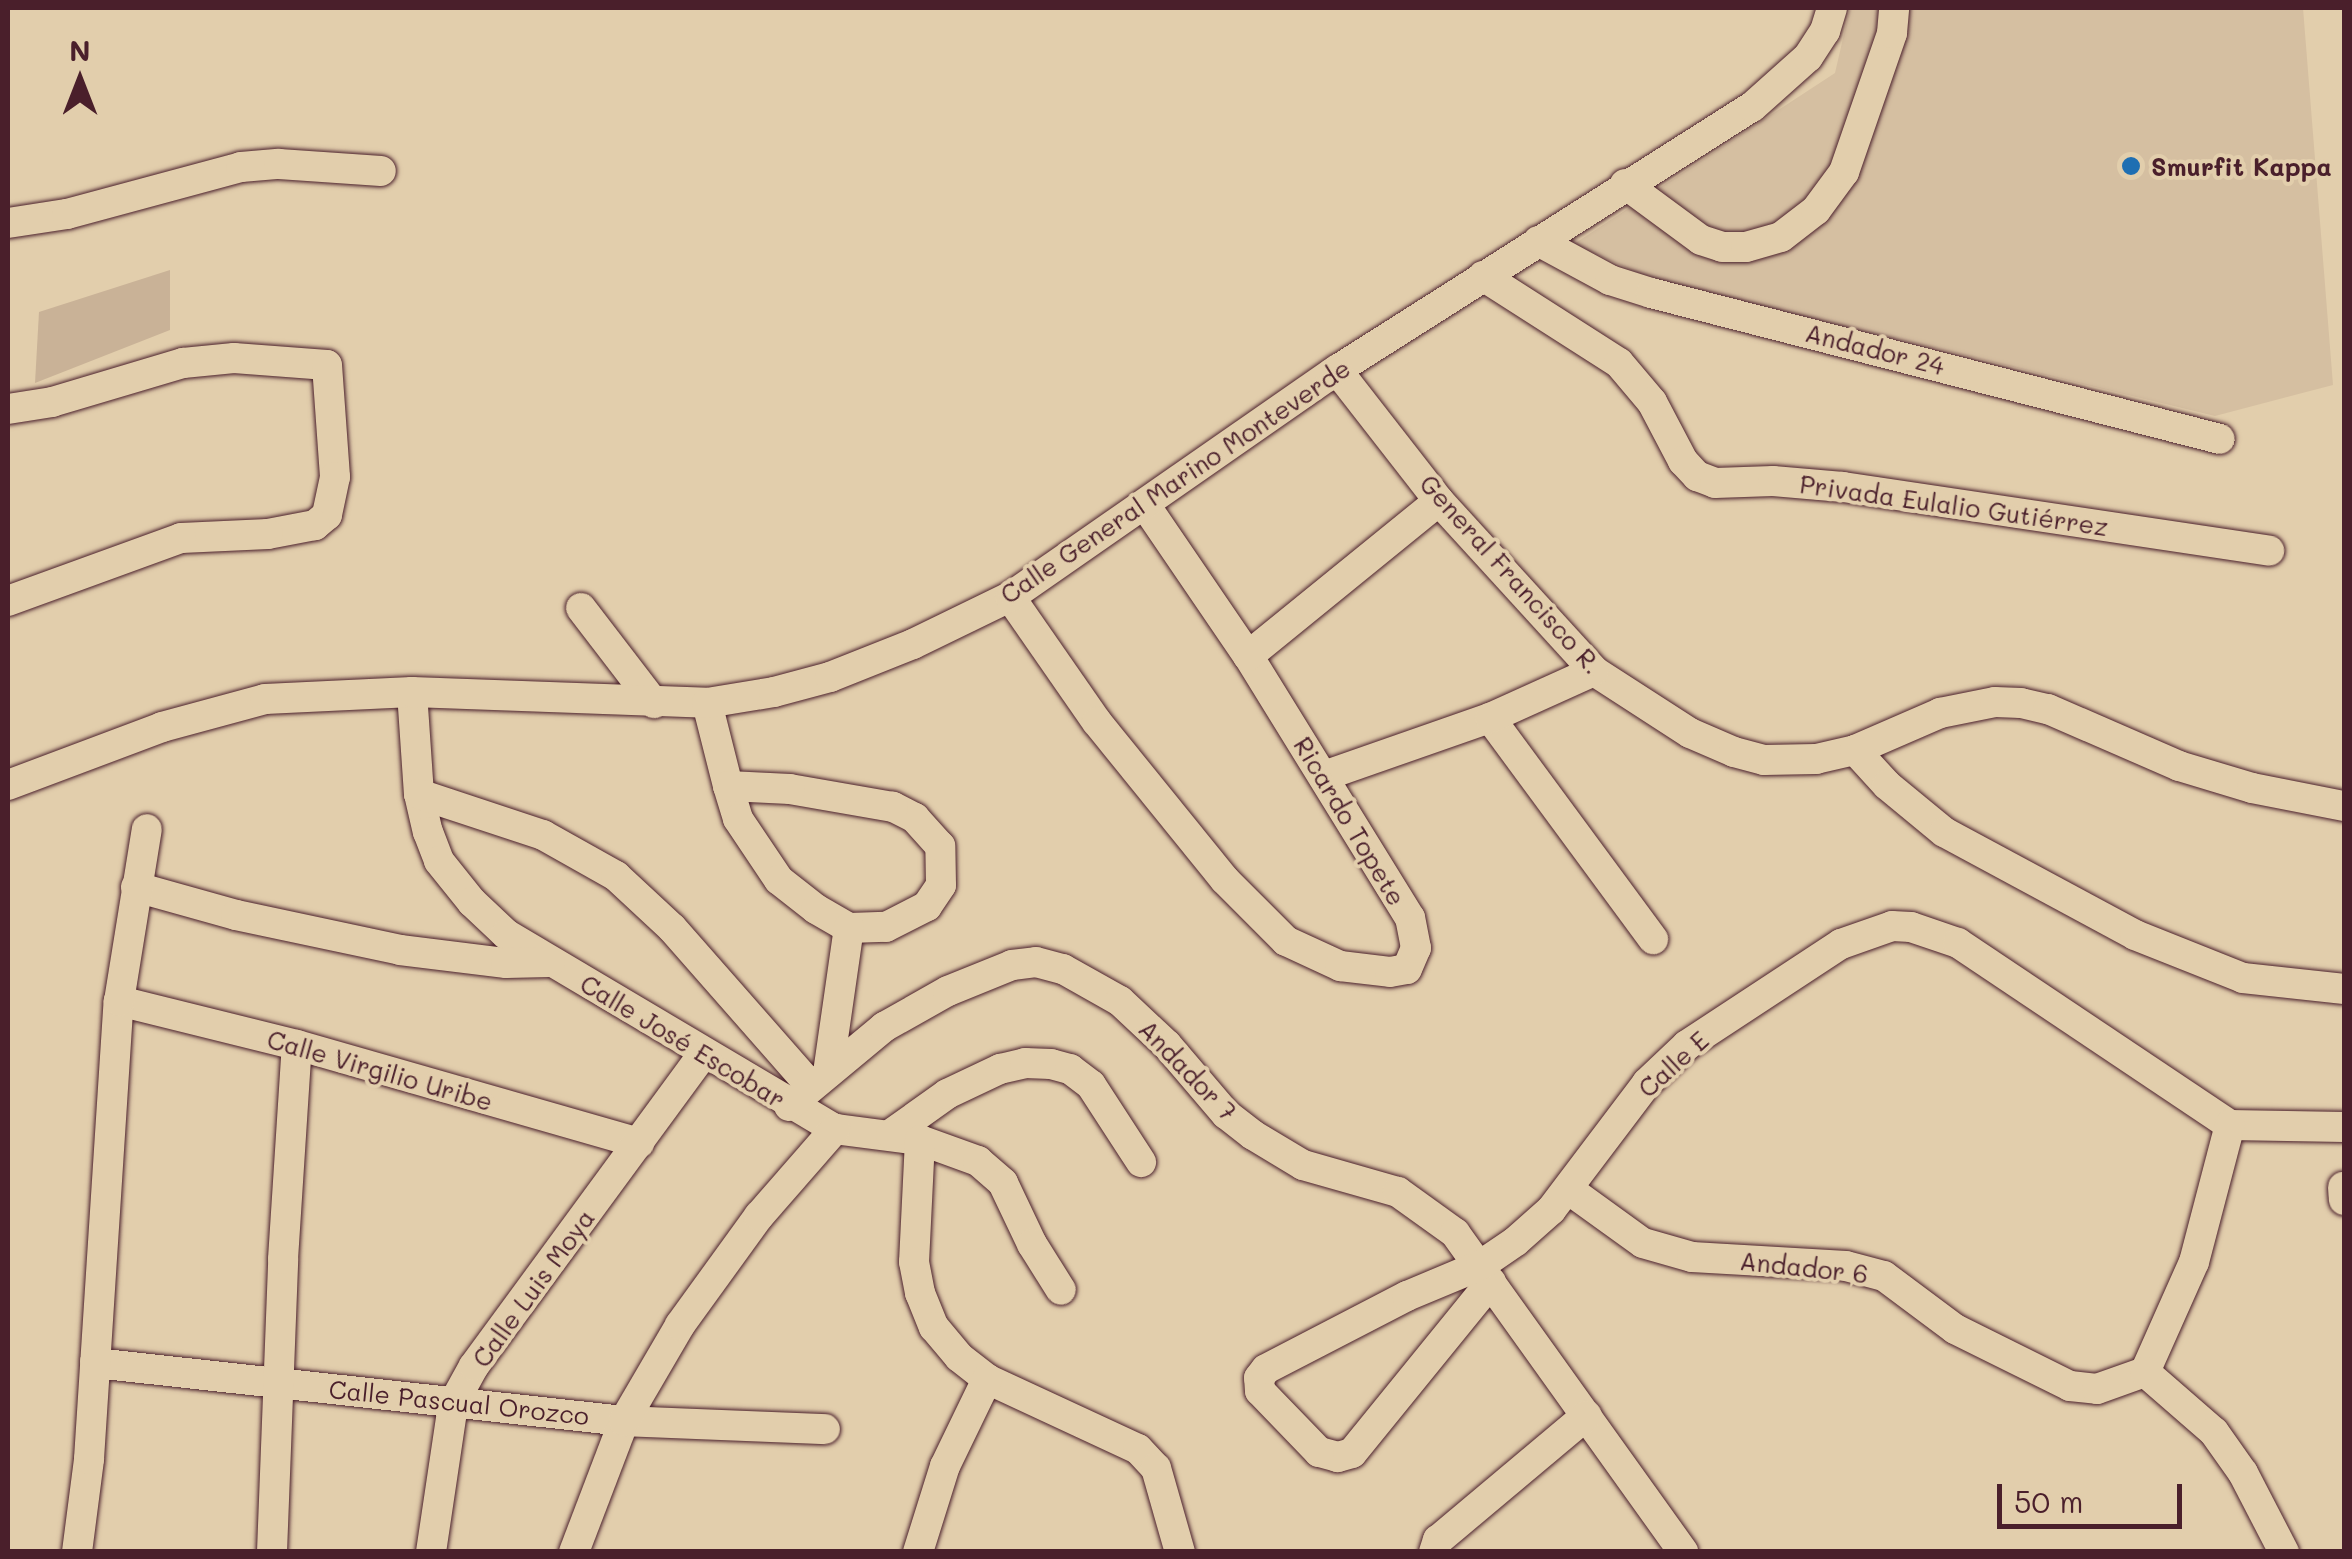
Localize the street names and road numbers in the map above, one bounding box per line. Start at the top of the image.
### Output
street label: Andador 24 [1802,317,1948,381]
street label: Calle General Marino Monteverde [995,352,1355,610]
street label: General Francisco R. [1414,468,1608,680]
street label: Privada Eulalio Gutiérrez [1798,468,2110,542]
street label: Ricardo Topete [1288,731,1412,911]
street label: Calle José Escobar [575,968,791,1114]
street label: Andador 7 [1133,1014,1243,1126]
street label: Calle Virgilio Uribe [264,1023,496,1117]
street label: Calle E [1632,1025,1714,1103]
street label: Calle Luis Moya [466,1203,600,1373]
street label: Andador 6 [1738,1245,1870,1289]
street label: Calle Pascual Orozco [328,1373,590,1431]

